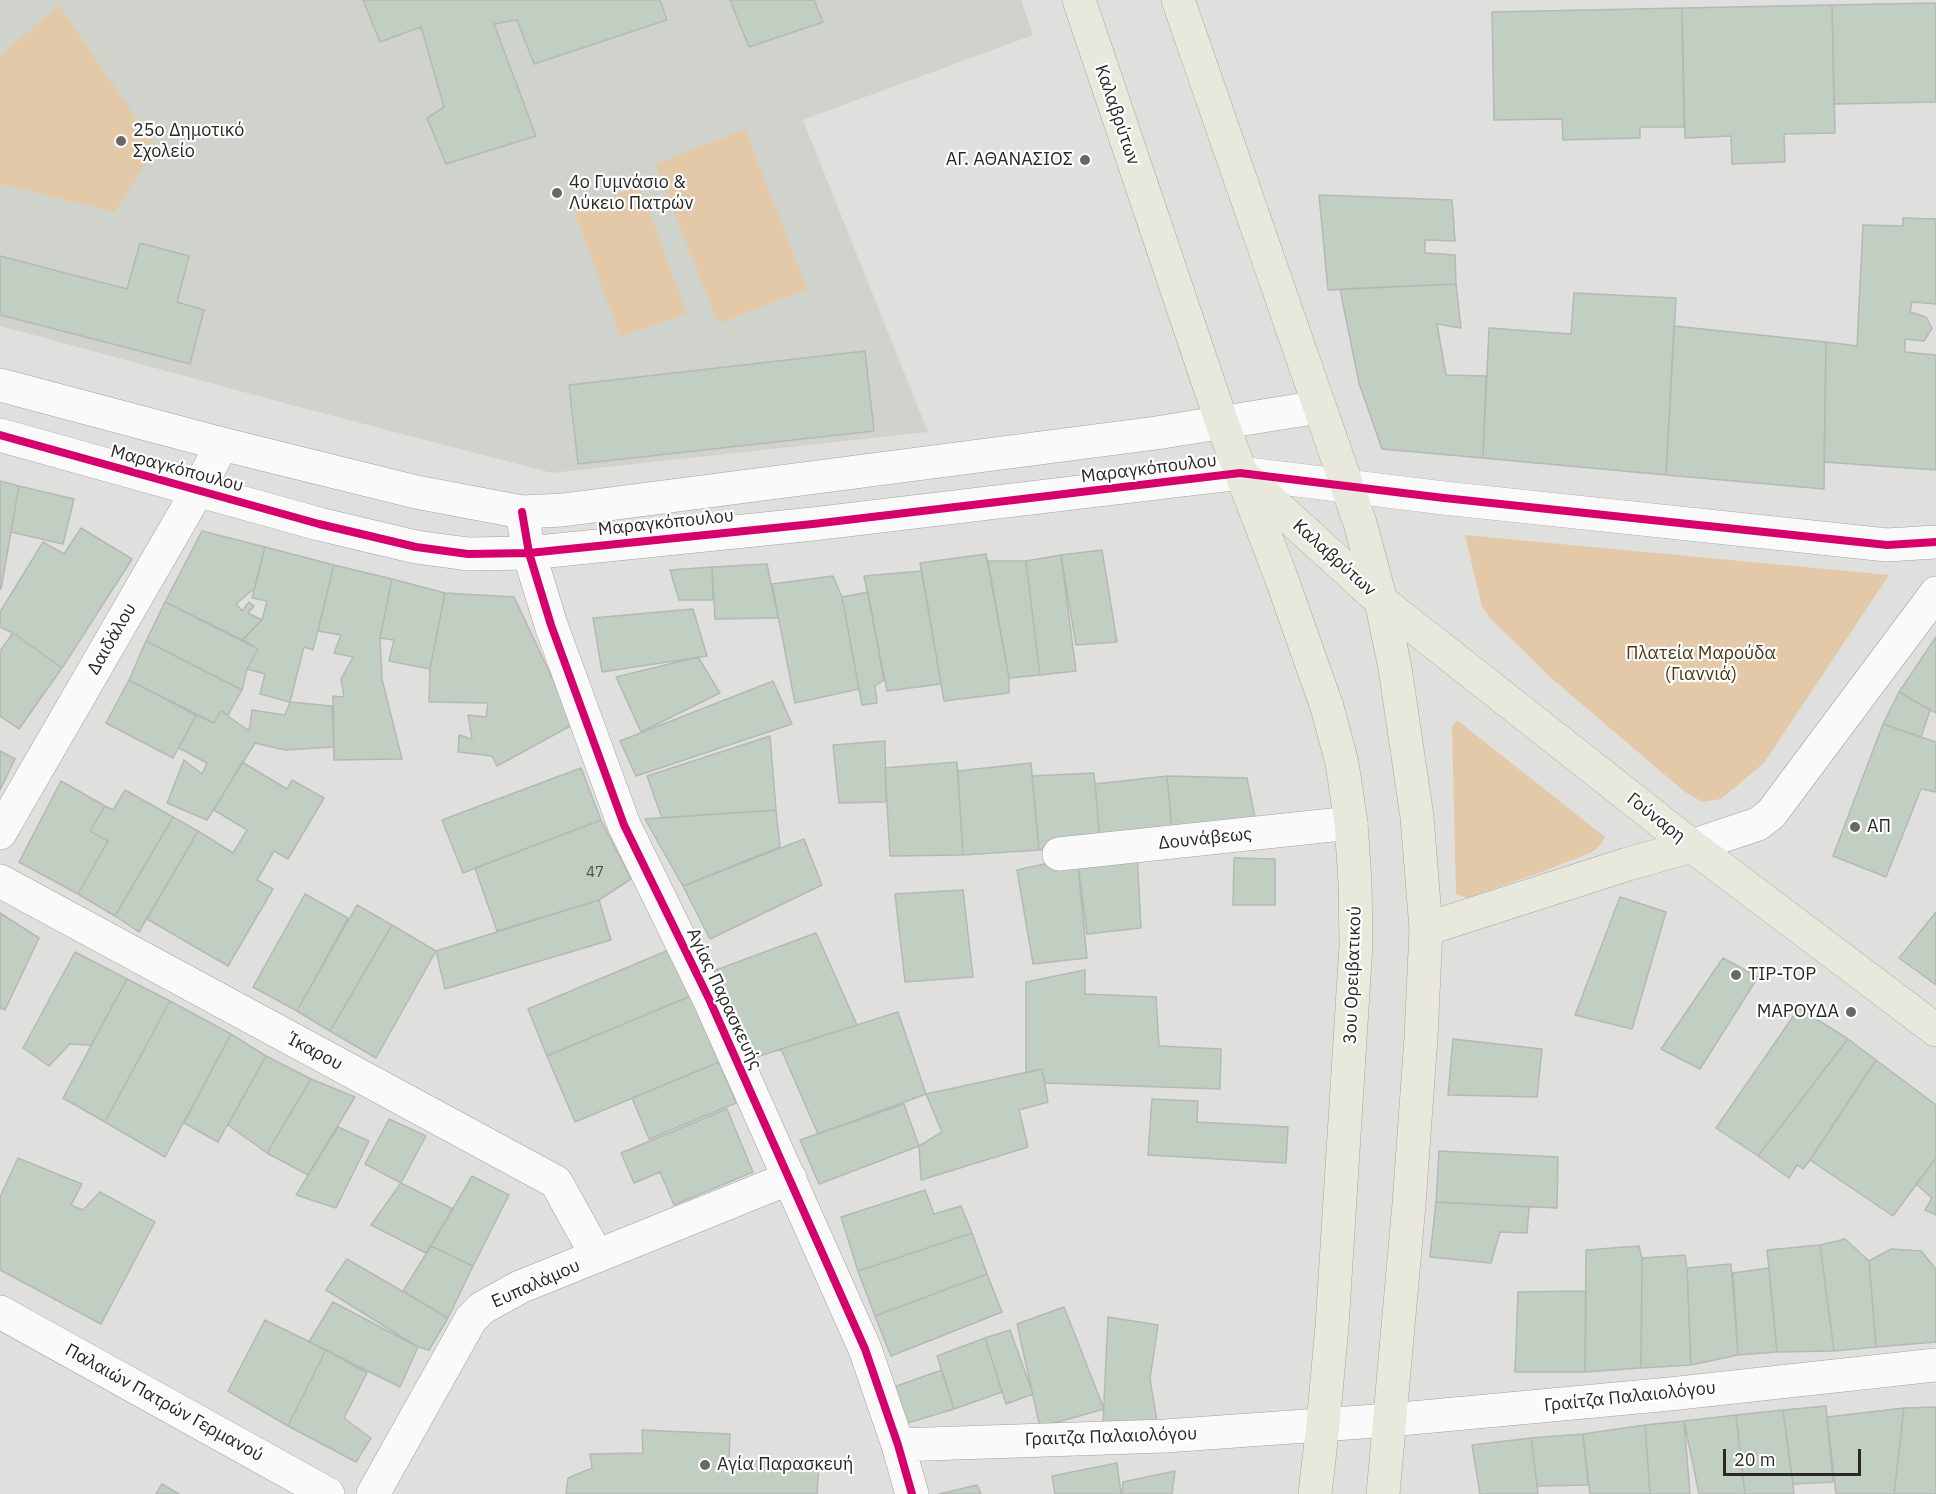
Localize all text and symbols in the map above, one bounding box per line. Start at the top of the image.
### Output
street label: Καλαβρύτων [1090,62,1144,168]
place label: 25ο Δημοτικό Σχολείο [133,120,244,162]
marker: 25ο Δημοτικό Σχολείο [114,134,128,148]
place label: ΑΓ. ΑΘΑΝΑΣΙΟΣ [946,149,1073,171]
marker: ΑΓ. ΑΘΑΝΑΣΙΟΣ [1078,153,1092,167]
place label: 4ο Γυμνάσιο & Λύκειο Πατρών [569,172,694,214]
marker: 4ο Γυμνάσιο & Λύκειο Πατρών [550,186,564,200]
street label: Μαραγκόπουλου [108,441,246,497]
street label: Μαραγκόπουλου [1080,450,1218,488]
street label: Μαραγκόπουλου [597,505,735,541]
street label: Καλαβρύτων [1288,515,1380,601]
street label: Δαιδάλου [83,599,141,679]
park label: Πλατεία Μαρούδα (Γιαννιά) [1626,643,1776,686]
street label: Γούναρη [1622,788,1690,848]
place label: ΑΠ [1867,816,1891,838]
marker: ΑΠ [1848,820,1862,834]
street label: Δουνάβεως [1157,823,1253,855]
house number: 47 [586,864,604,882]
street label: 3ου Ορειβατικού [1340,906,1366,1044]
street label: Αγίας Παρασκευής [682,925,766,1073]
place label: TIP-TOP [1748,964,1816,986]
marker: TIP-TOP [1729,968,1743,982]
place label: ΜΑΡΟΥΔΑ [1757,1001,1839,1023]
marker: ΜΑΡΟΥΔΑ [1844,1005,1858,1019]
street label: Ίκαρου [284,1029,346,1075]
street label: Ευπαλάμου [488,1255,584,1313]
street label: Παλαιών Πατρών Γερμανού [61,1339,267,1467]
street label: Γραίτζα Παλαιολόγου [1543,1377,1717,1417]
street label: Γραιτζα Παλαιολόγου [1024,1423,1198,1451]
scale bar [1726,1437,1864,1475]
text: 20 m [1734,1448,1776,1471]
place label: Αγία Παρασκευή [717,1454,853,1476]
marker: Αγία Παρασκευή [698,1458,712,1472]

